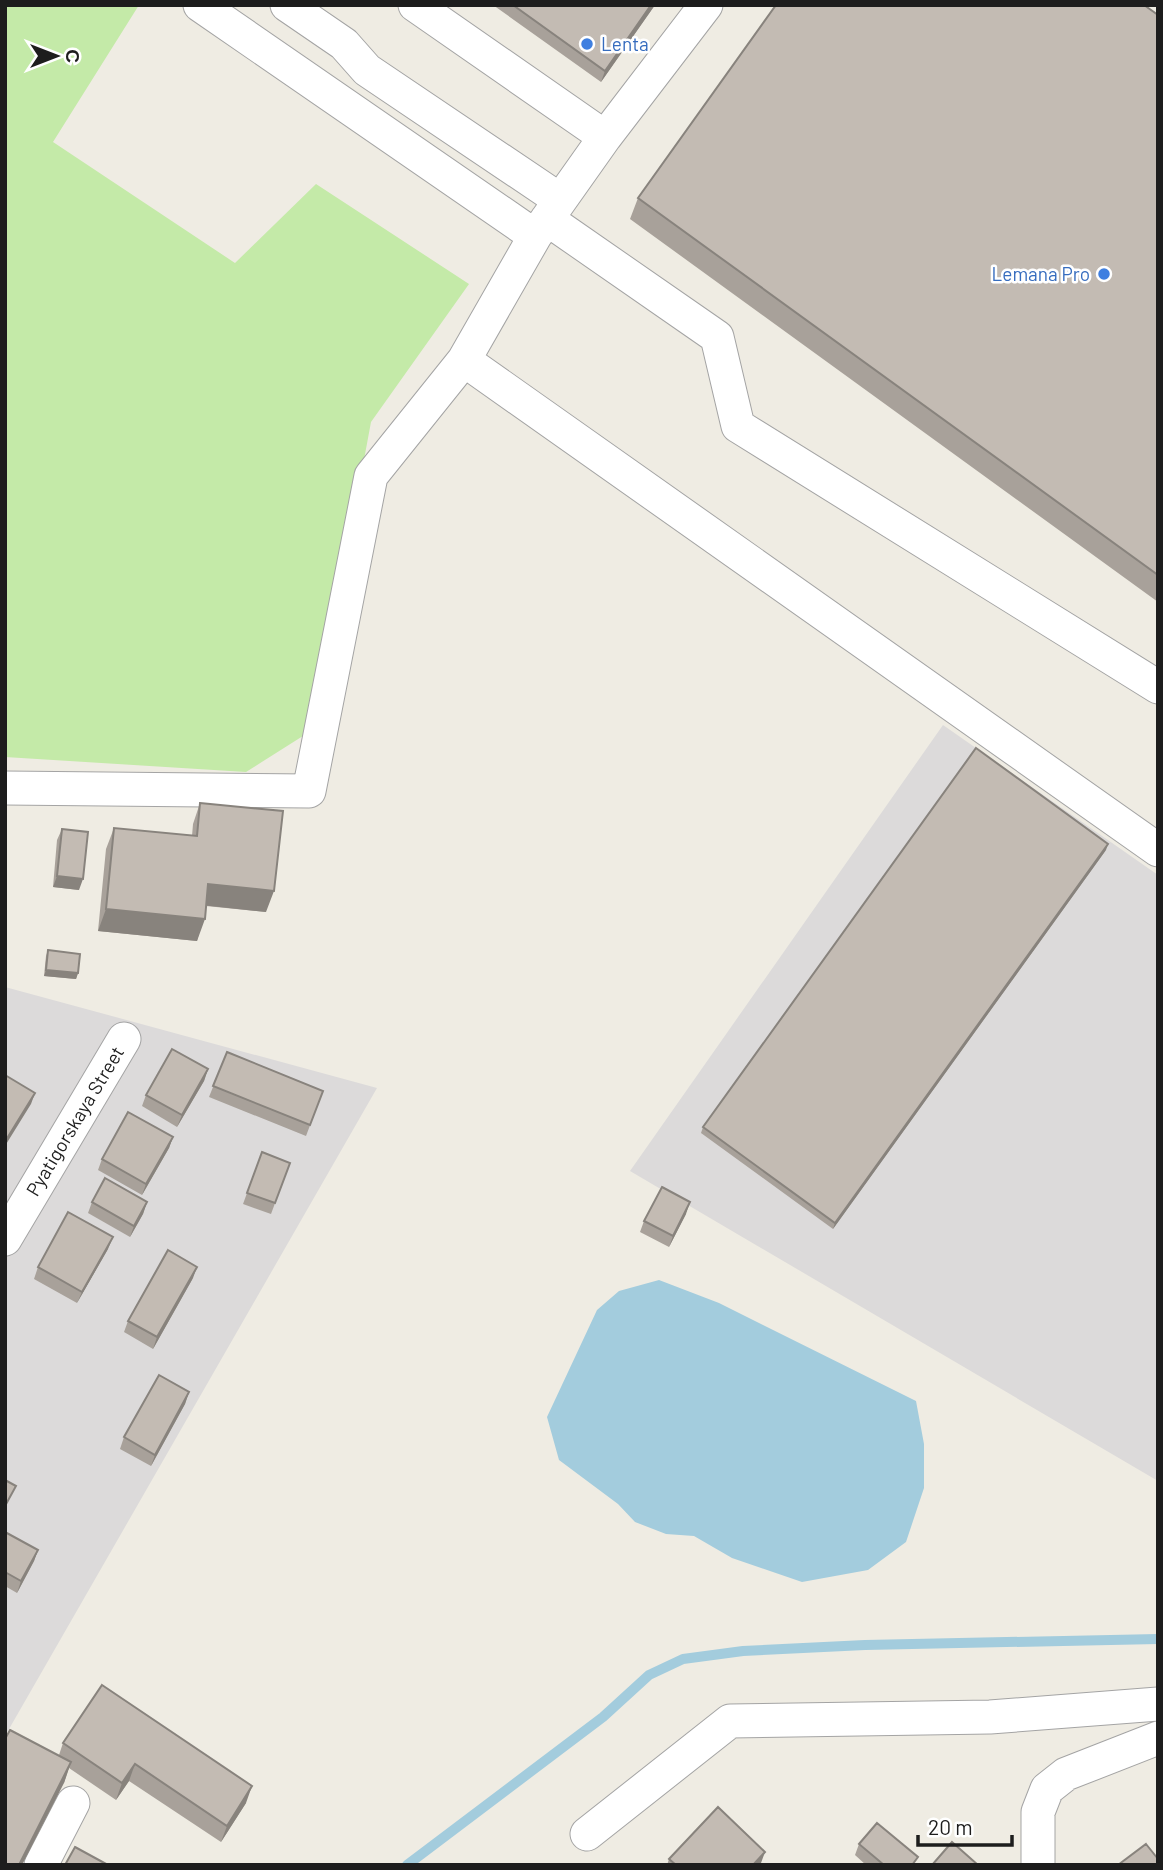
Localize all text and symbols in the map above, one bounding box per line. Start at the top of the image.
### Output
north arrow [21,21,91,91]
place label: Lenta [601,32,649,55]
marker: Lenta [579,36,595,52]
text: С [62,49,85,63]
place label: Lemana Pro [991,262,1090,285]
marker: Lemana Pro [1096,266,1112,282]
street label: Pyatigorskaya Street [21,1042,128,1200]
scale bar [918,1804,1012,1848]
text: 20 m [928,1814,973,1839]

